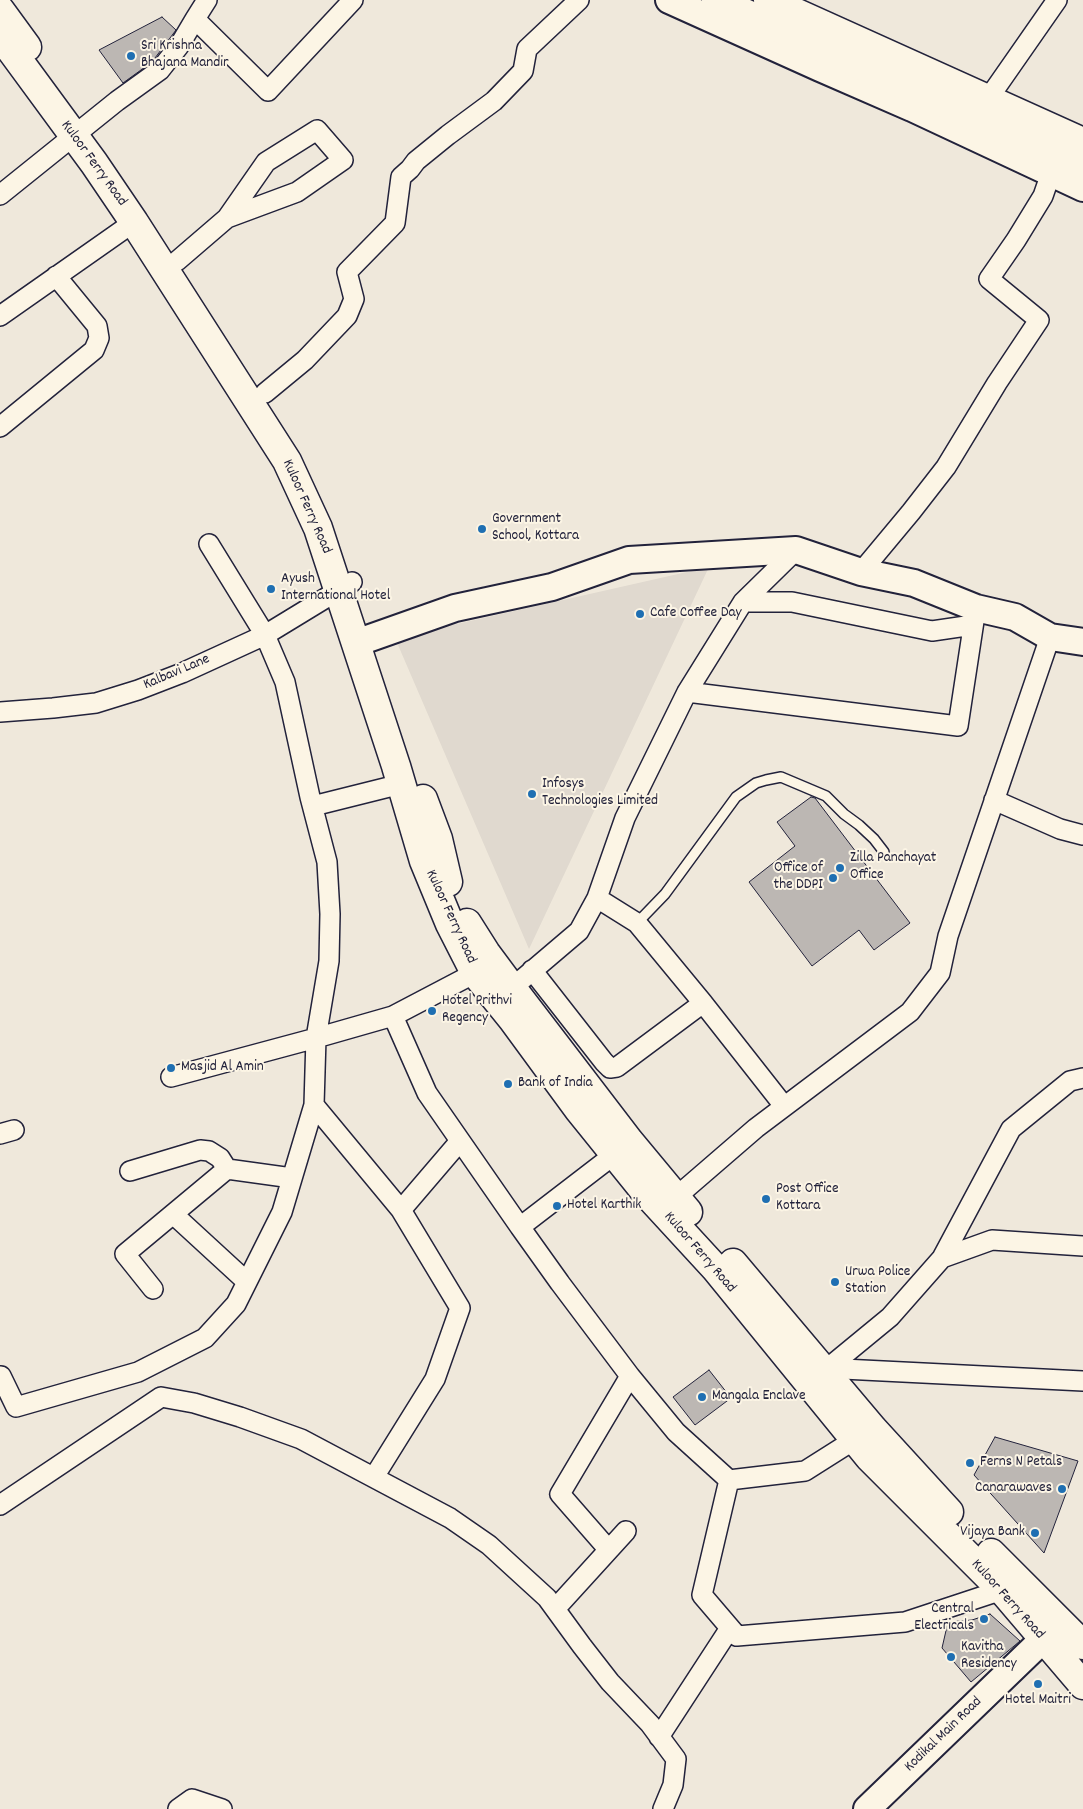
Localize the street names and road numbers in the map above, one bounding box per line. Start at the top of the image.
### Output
street label: Kuloor Ferry Road [56,118,130,210]
street label: Kuloor Ferry Road [277,457,335,557]
street label: Kalbavi Lane [141,651,213,695]
street label: Kuloor Ferry Road [420,867,480,967]
street label: Kuloor Ferry Road [659,1209,739,1297]
street label: Kuloor Ferry Road [966,1556,1048,1644]
street label: Kodikal Main Road [902,1694,986,1776]

